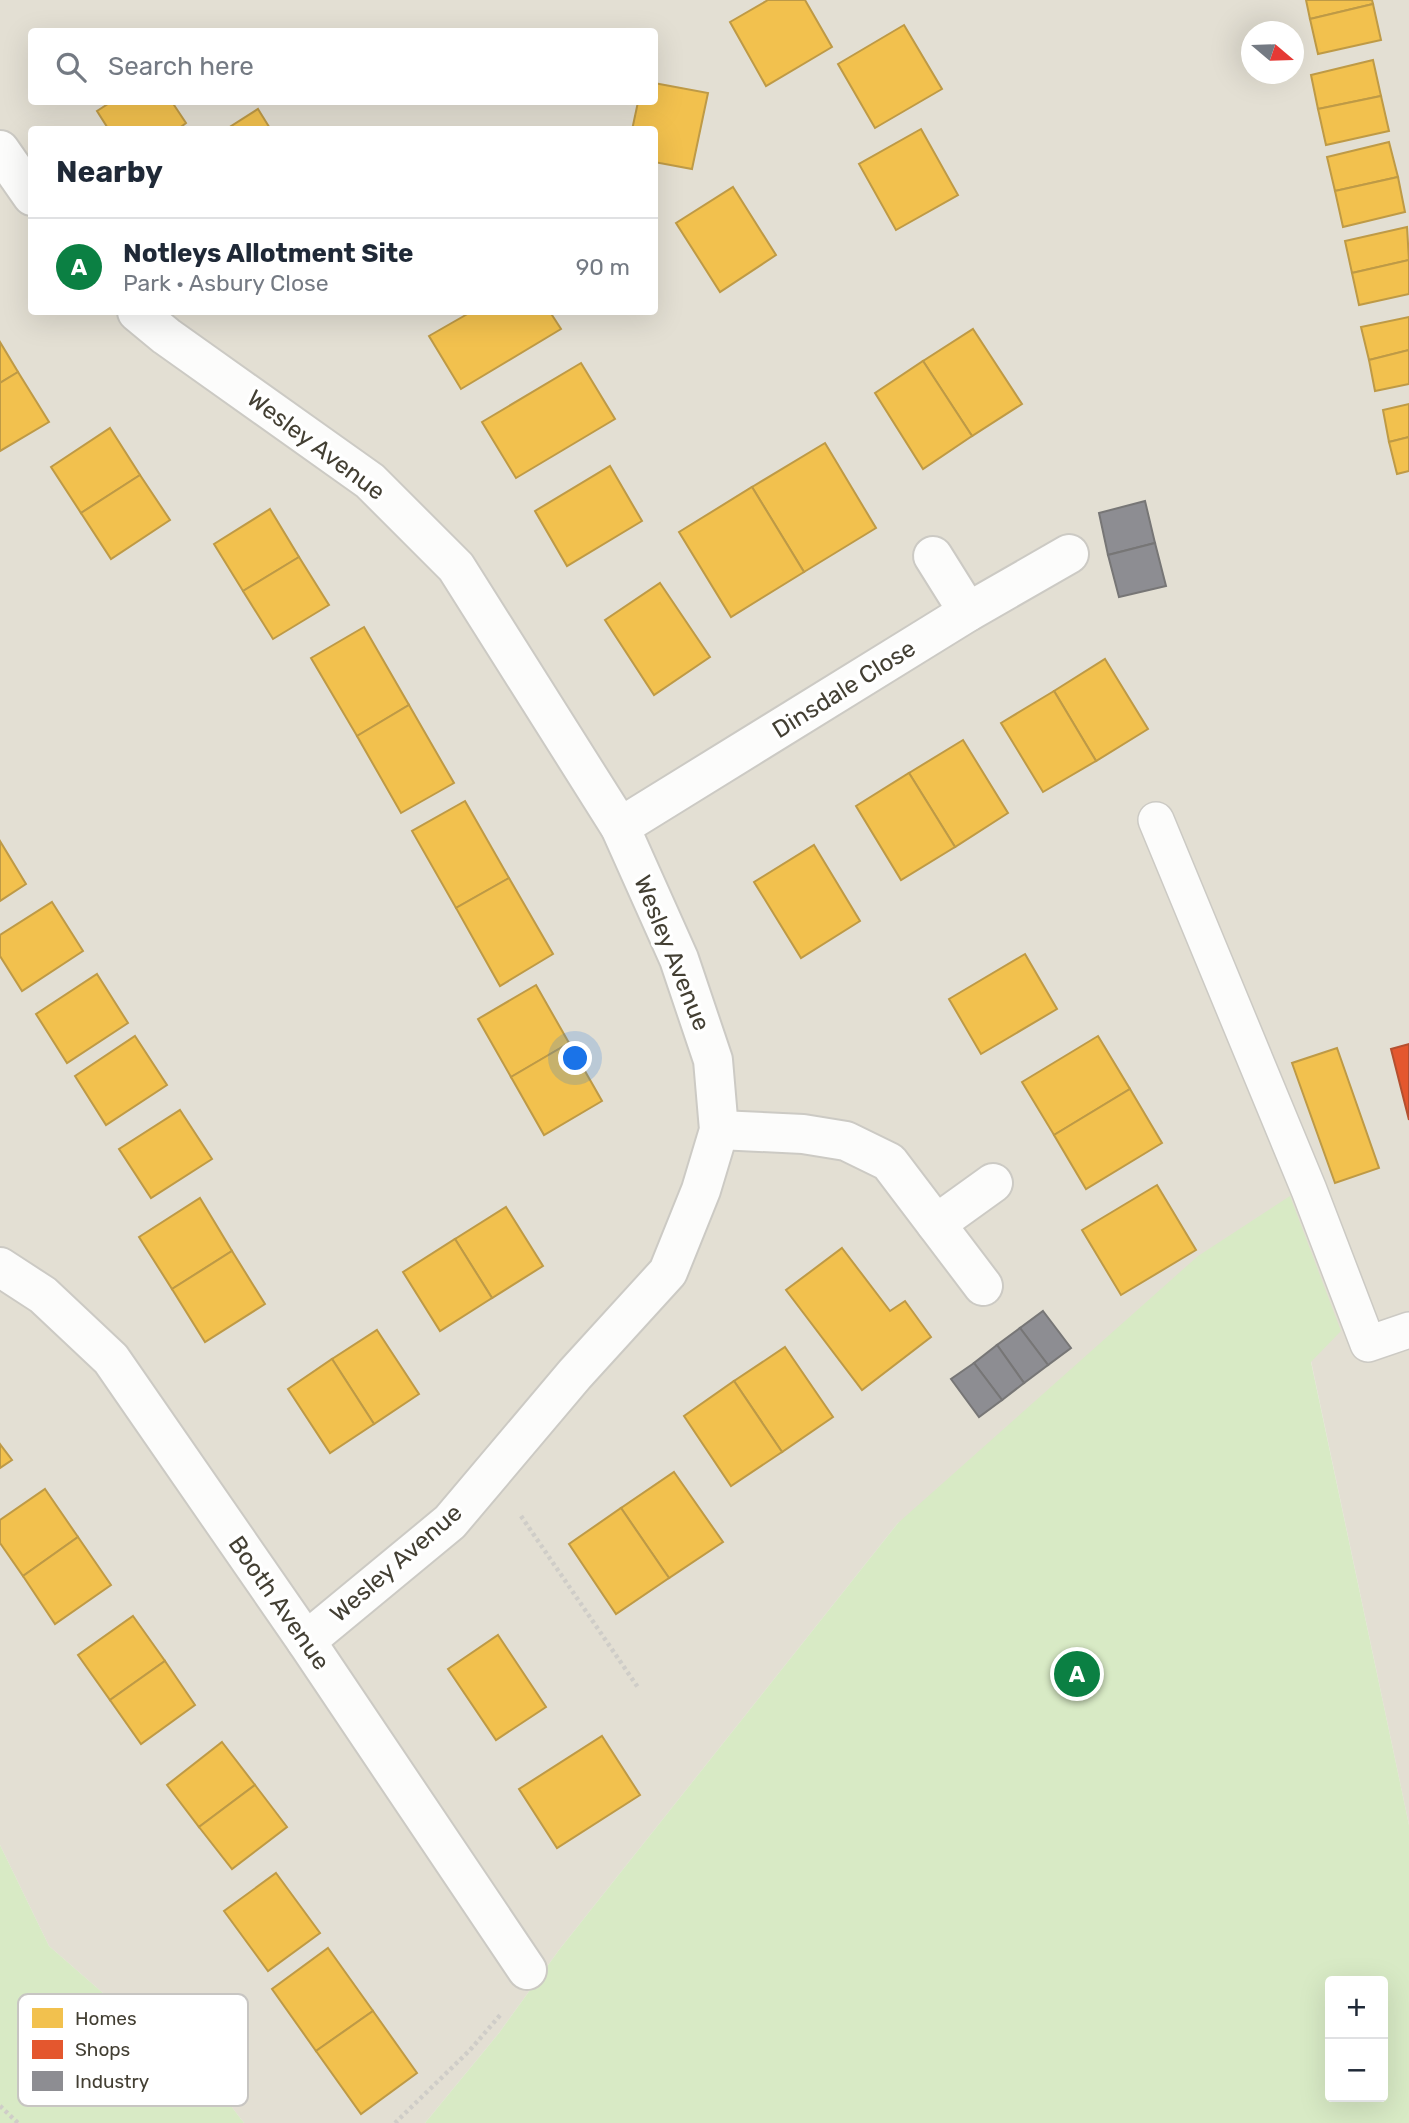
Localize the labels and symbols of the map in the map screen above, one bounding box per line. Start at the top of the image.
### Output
north arrow [1241,21,1304,84]
street label: Wesley Avenue [242,384,390,506]
street label: Dinsdale Close [767,634,921,744]
street label: Wesley Avenue [628,871,716,1035]
your location [558,1041,592,1075]
street label: Wesley Avenue [325,1498,467,1628]
street label: Booth Avenue [223,1531,335,1675]
pin: A [1054,1648,1100,1700]
legend [18,1994,248,2106]
text: Homes [75,2007,137,2030]
text: Shops [75,2038,130,2061]
text: Industry [75,2070,149,2093]

